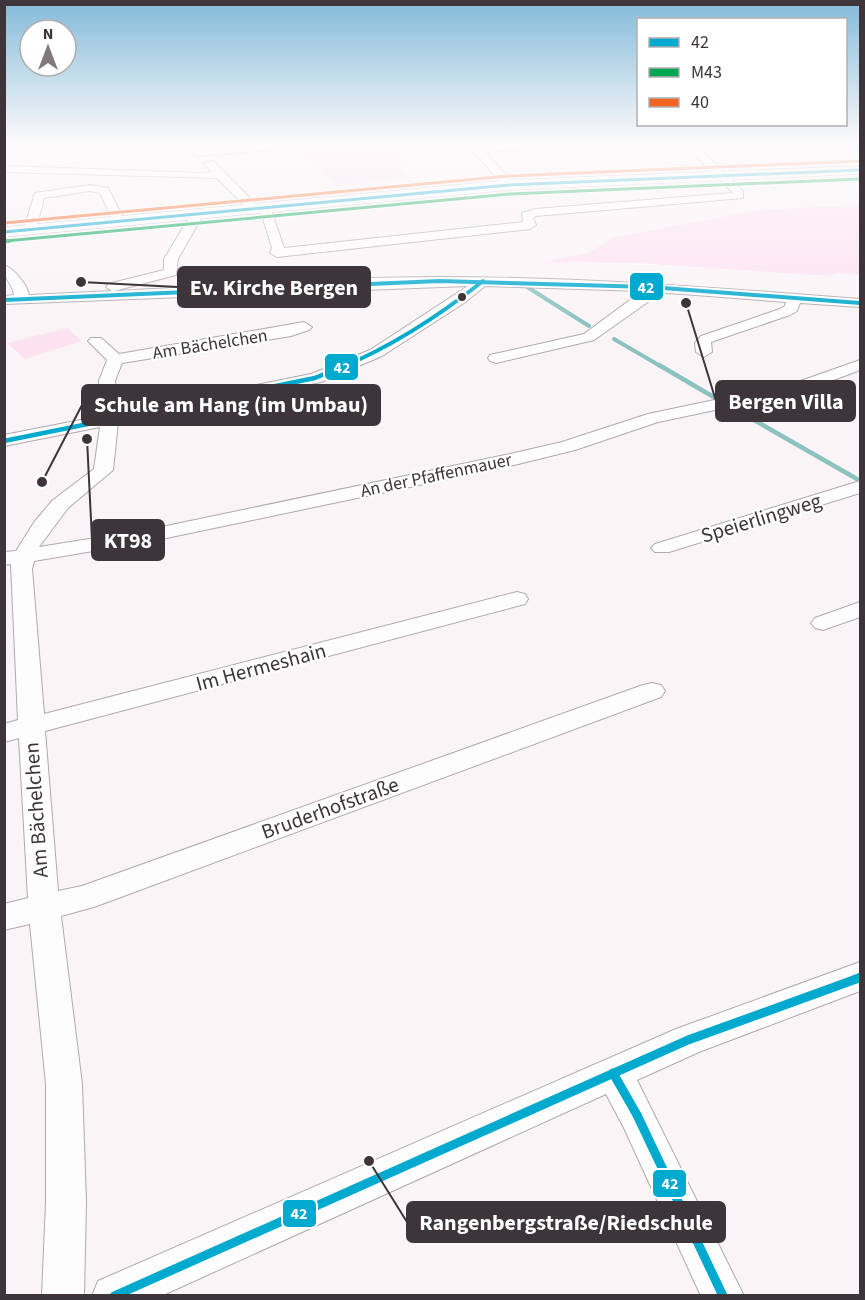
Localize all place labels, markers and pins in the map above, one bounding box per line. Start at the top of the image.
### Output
callout: Ev. Kirche Bergen [178,267,370,307]
unlabelled marker [456,291,468,303]
callout: Bergen Villa [716,381,855,421]
callout: Schule am Hang (im Umbau) [82,385,380,425]
callout: KT98 [92,520,164,560]
callout: Rangenbergstraße/Riedschule [407,1202,725,1242]

